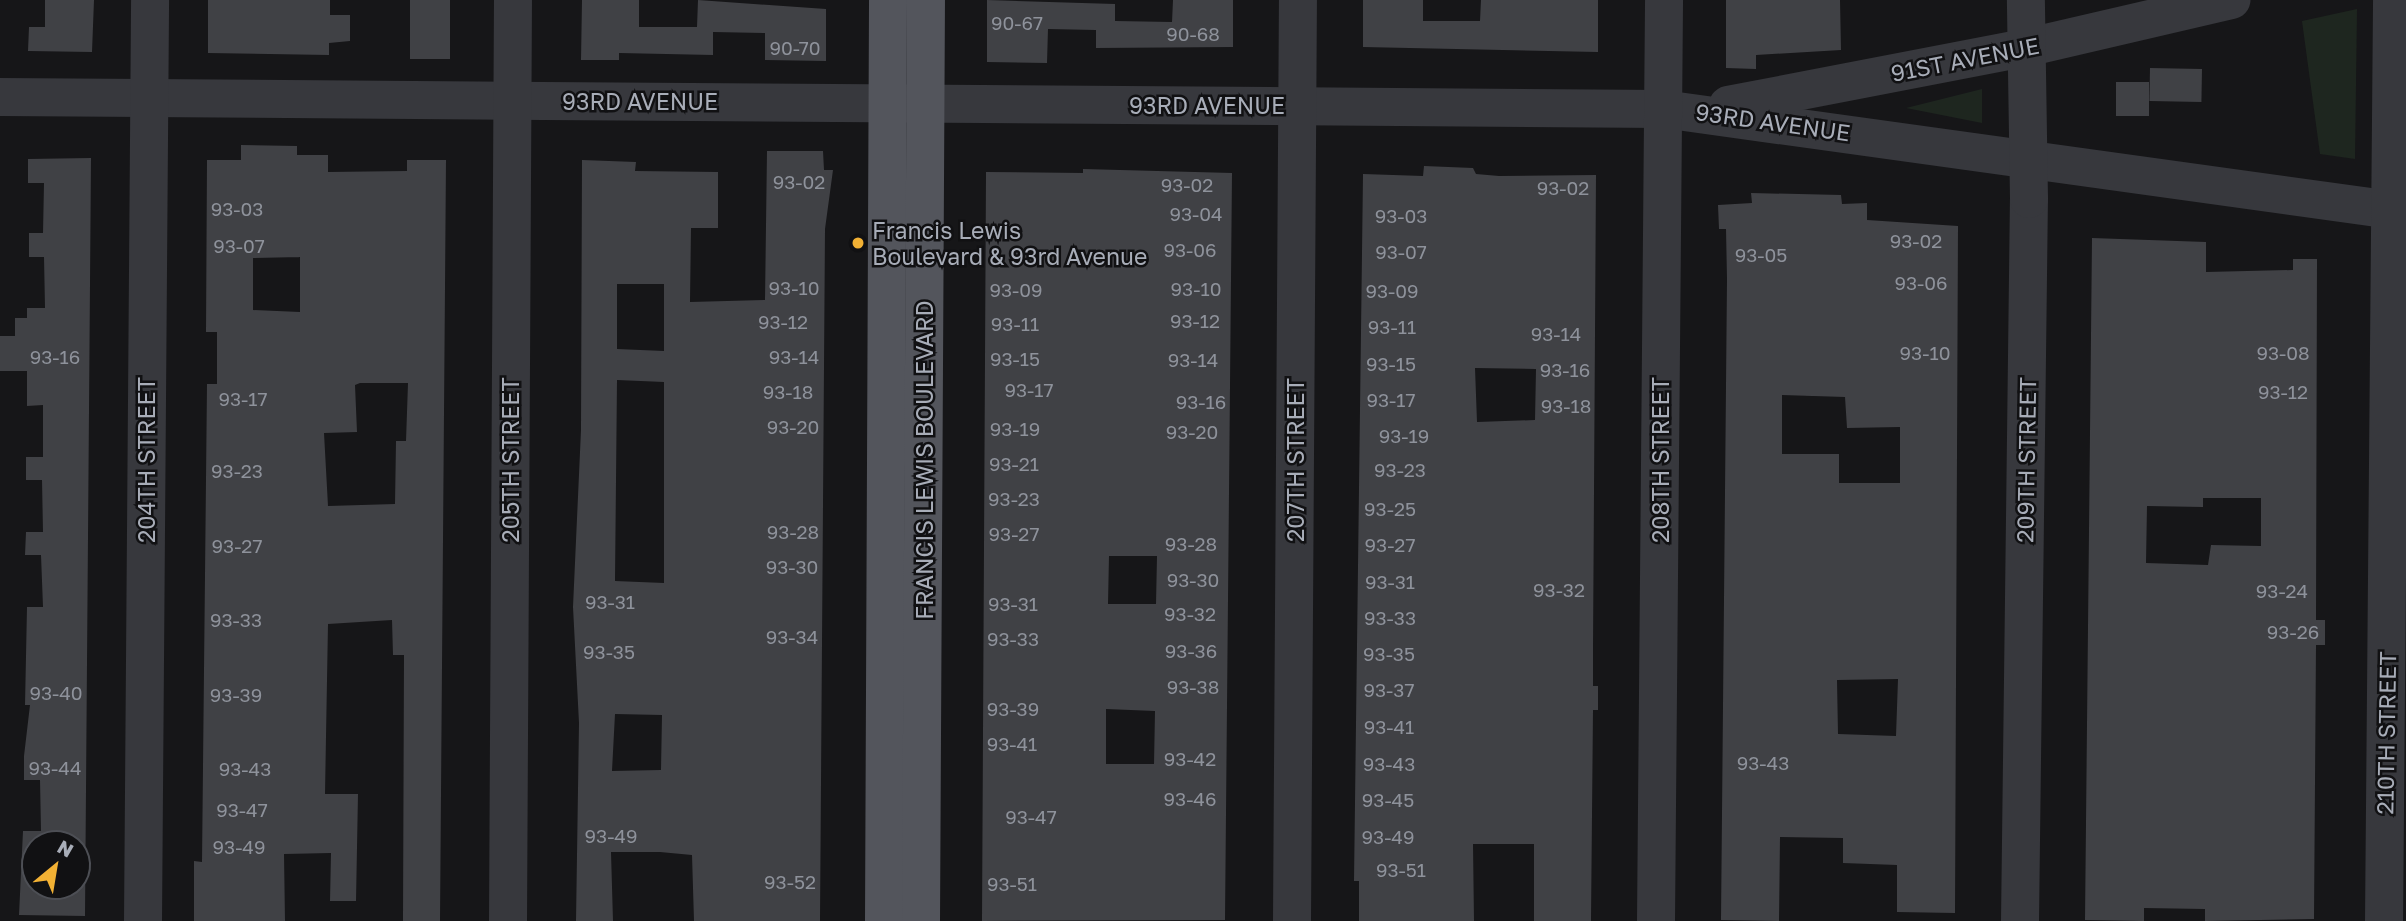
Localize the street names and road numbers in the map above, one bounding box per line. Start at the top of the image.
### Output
street label: 91ST AVENUE [1888,31,2042,87]
street label: 93RD AVENUE [562,87,718,115]
street label: 93RD AVENUE [1129,91,1285,119]
street label: 93RD AVENUE [1694,97,1852,147]
street label: FRANCIS LEWIS BOULEVARD [910,300,938,620]
street label: 204TH STREET [132,377,160,543]
street label: 205TH STREET [496,377,524,543]
street label: 208TH STREET [1646,377,1674,543]
street label: 209TH STREET [2011,377,2041,543]
street label: 207TH STREET [1281,378,1309,542]
street label: 210TH STREET [2371,651,2401,815]

